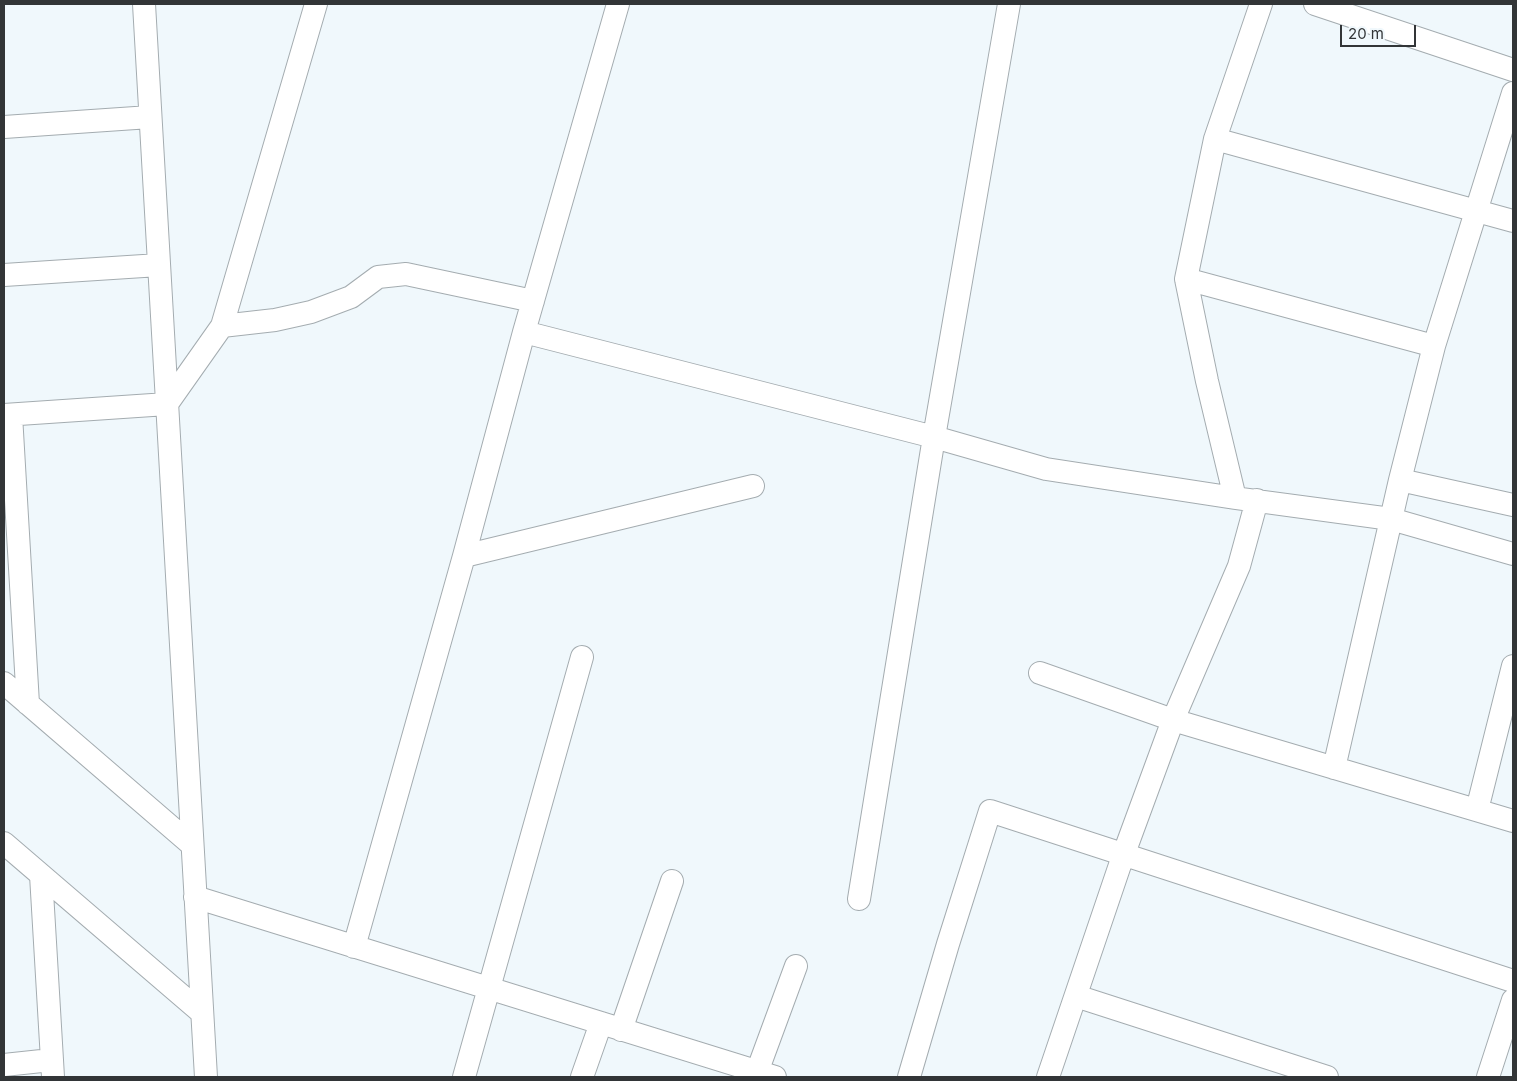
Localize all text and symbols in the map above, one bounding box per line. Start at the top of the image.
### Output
scale bar [1342,15,1418,47]
text: 20 m [1348,24,1384,43]

